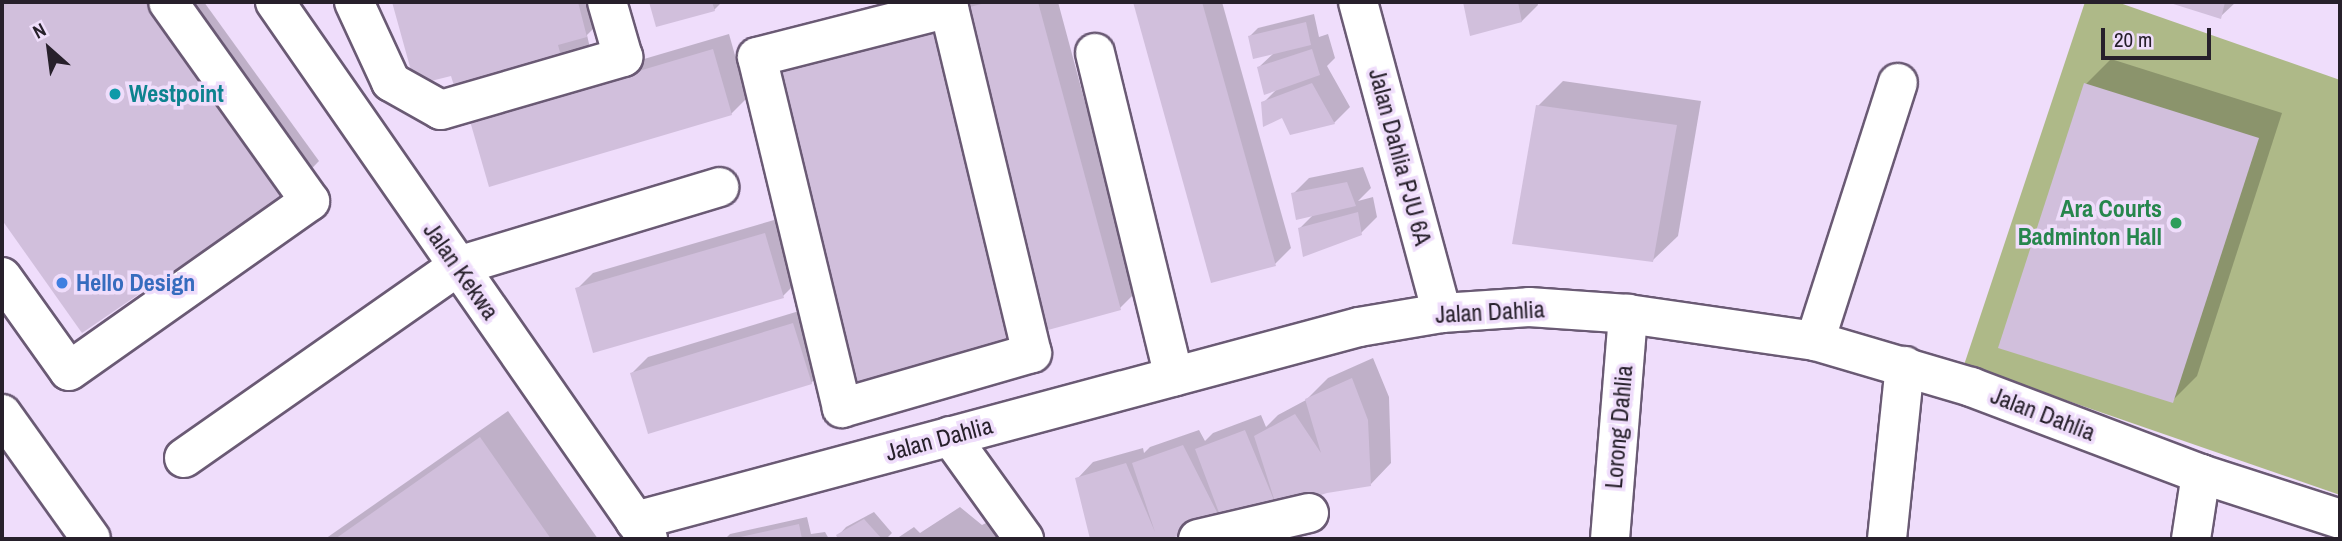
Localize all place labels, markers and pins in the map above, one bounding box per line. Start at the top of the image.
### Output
place label: Westpoint [129,80,224,108]
marker: Westpoint [107,86,123,102]
place label: Ara Courts Badminton Hall [2018,195,2162,251]
marker: Ara Courts Badminton Hall [2168,215,2184,231]
place label: Hello Design [76,269,195,297]
marker: Hello Design [54,275,70,291]

